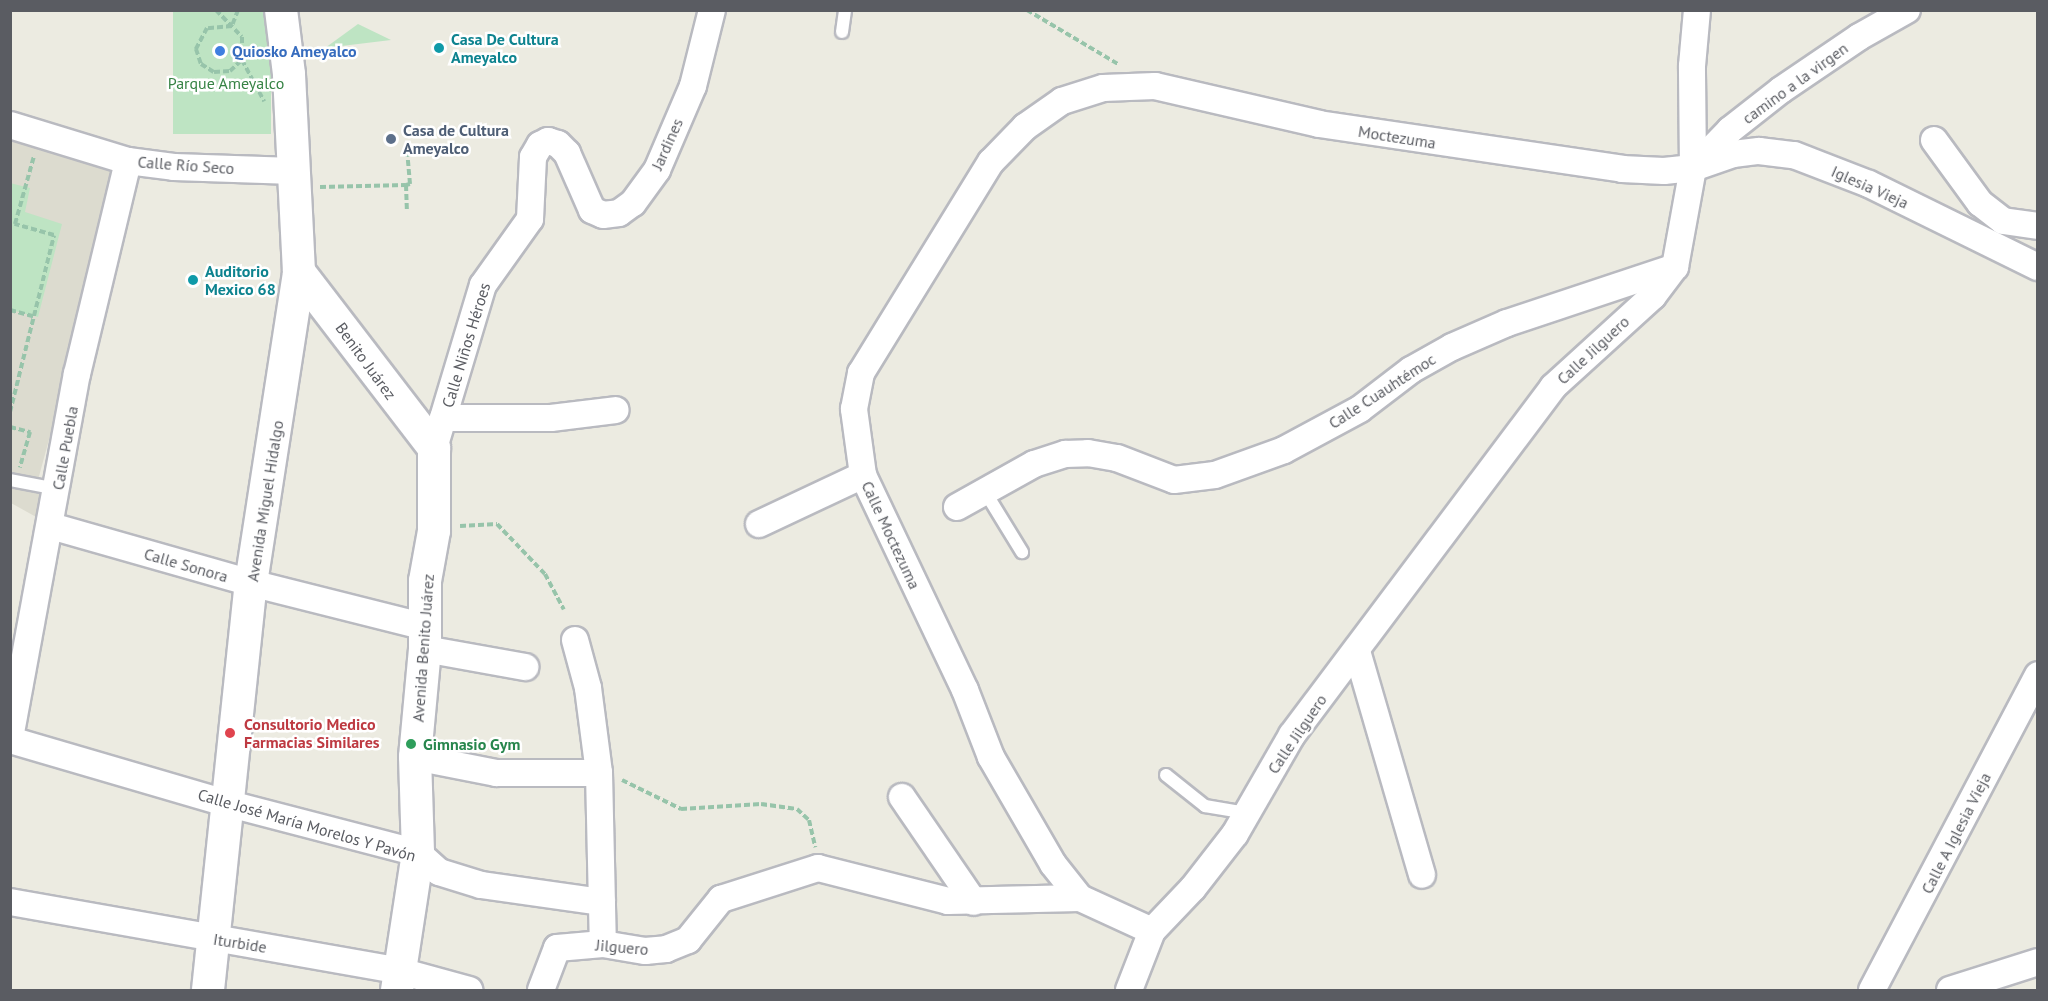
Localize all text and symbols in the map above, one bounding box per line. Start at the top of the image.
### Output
place label: Casa De Cultura Ameyalco [451,29,559,67]
street label: camino a la virgen [1738,38,1852,128]
place label: Quiosko Ameyalco [232,41,357,61]
marker: Casa De Cultura Ameyalco [432,41,446,55]
marker: Quiosko Ameyalco [213,44,227,58]
park label: Parque Ameyalco [168,73,284,93]
street label: Jardines [647,115,687,173]
place label: Casa de Cultura Ameyalco [403,120,509,158]
street label: Moctezuma [1357,121,1437,153]
marker: Casa de Cultura Ameyalco [384,132,398,146]
street label: Calle Río Seco [137,152,235,178]
street label: Iglesia Vieja [1828,161,1912,213]
place label: Auditorio Mexico 68 [205,261,276,299]
marker: Auditorio Mexico 68 [186,273,200,287]
street label: Calle Niños Héroes [438,280,494,410]
street label: Calle Jilguero [1553,312,1633,388]
street label: Benito Juárez [332,319,400,403]
street label: Calle Cuauhtémoc [1325,349,1439,433]
street label: Calle Puebla [48,405,82,491]
street label: Avenida Miguel Hidalgo [243,419,287,583]
street label: Calle Moctezuma [858,478,924,592]
street label: Calle Sonora [142,544,230,586]
street label: Avenida Benito Juárez [408,573,438,723]
street label: Calle Jilguero [1263,691,1331,777]
place label: Consultorio Medico Farmacias Similares [244,714,380,752]
marker: Consultorio Medico Farmacias Similares [221,724,239,742]
place label: Gimnasio Gym [423,734,521,754]
marker: Gimnasio Gym [404,737,418,751]
street label: Calle A Iglesia Vieja [1917,768,1995,898]
street label: Calle José María Morelos Y Pavón [195,785,419,865]
street label: Iturbide [212,929,268,957]
street label: Jilguero [595,935,649,959]

